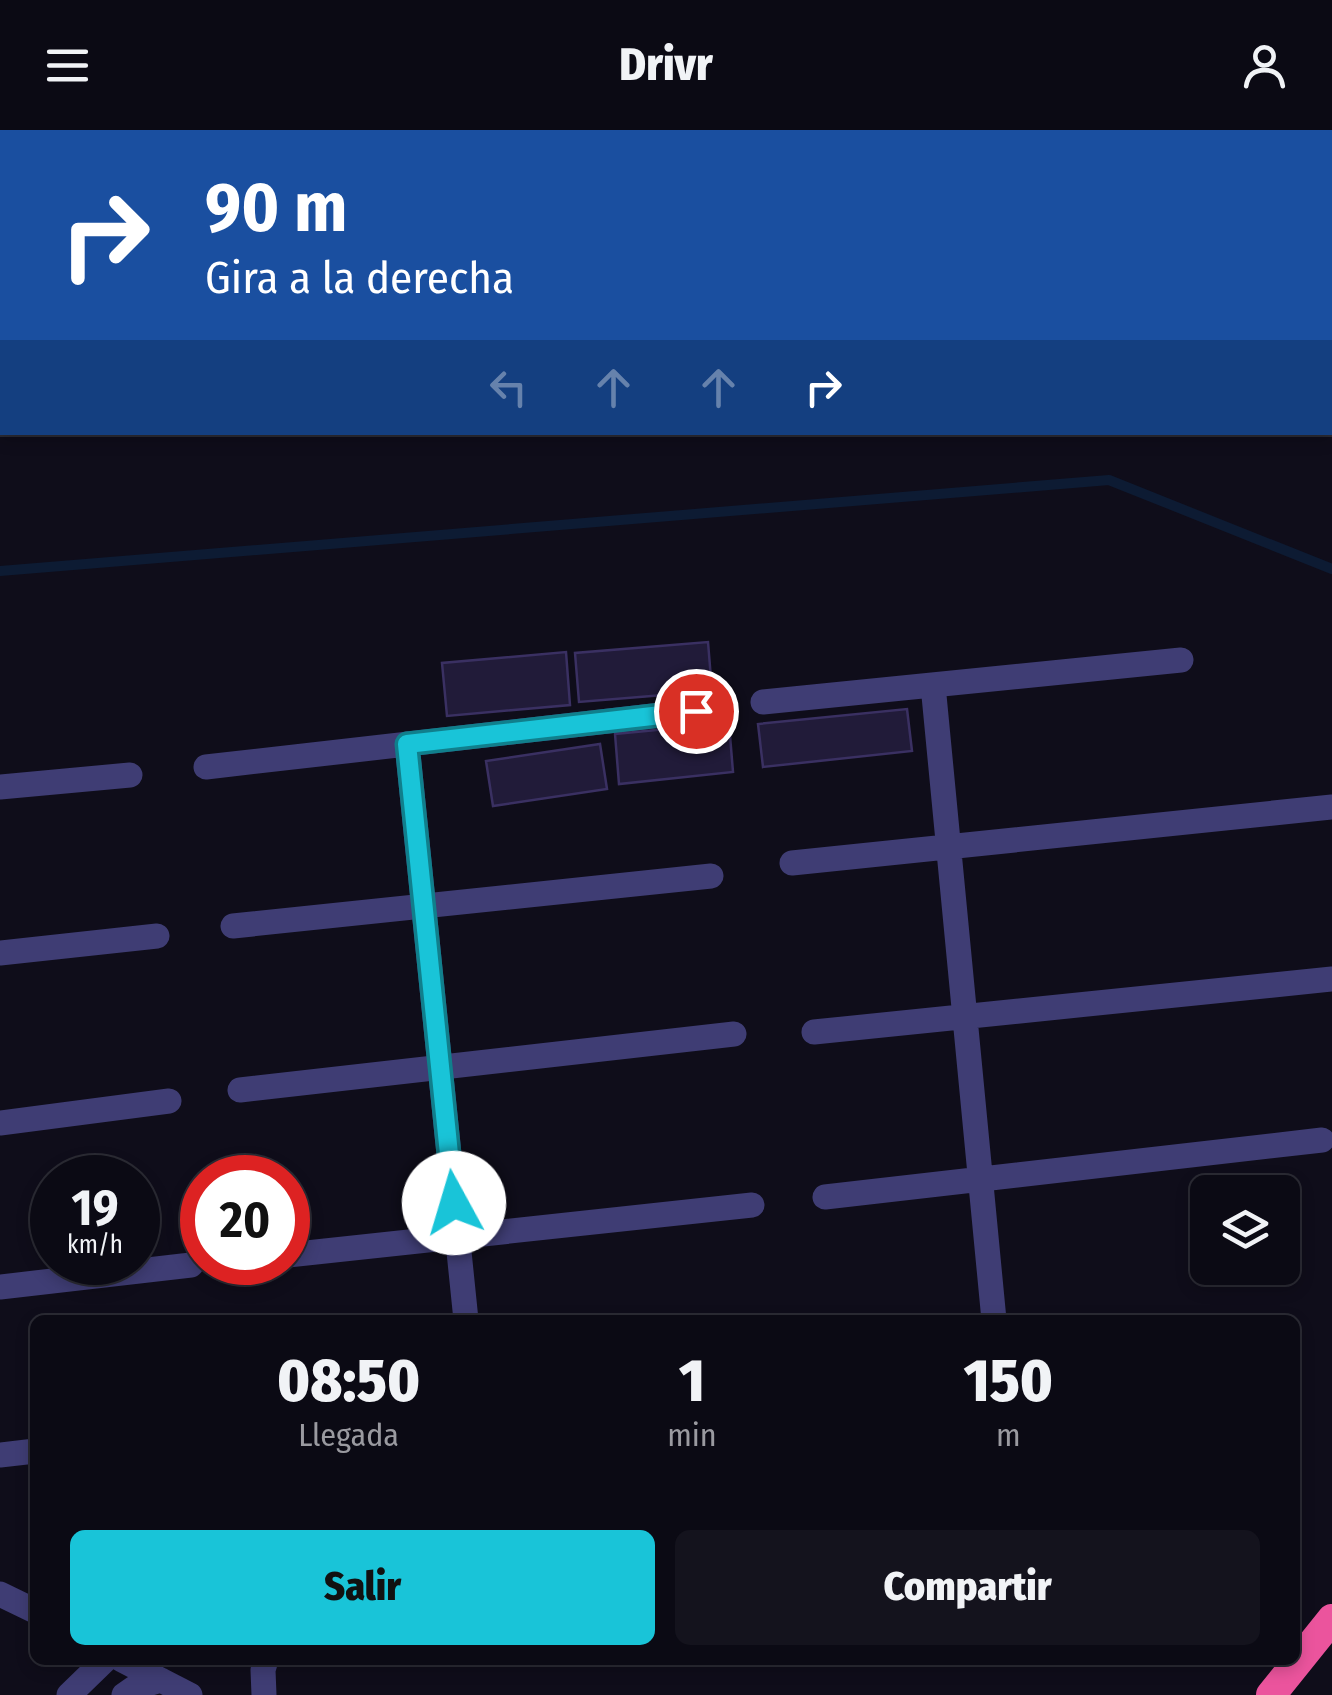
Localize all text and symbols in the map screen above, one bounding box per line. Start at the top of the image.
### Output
icon: menu [40,38,95,93]
text: Drivr [619,38,713,92]
icon: person [1237,38,1292,93]
text: 90 m [205,166,347,250]
icon: right [40,170,170,300]
text: Gira a la derecha [205,251,514,305]
icon: left [481,360,536,415]
icon: ahead [586,360,641,415]
icon: ahead [691,360,746,415]
icon: right [796,360,851,415]
pin [654,669,739,754]
icon: arrive [669,684,724,739]
position arrow [402,1151,506,1255]
speed limit sign: 20 [180,1155,310,1285]
map controls [1190,1175,1300,1285]
button: layers [1190,1175,1300,1285]
text: 19 [71,1178,118,1238]
text: km/h [67,1230,123,1260]
text: 08:50 [277,1345,420,1417]
text: 1 [679,1345,705,1417]
text: 150 [964,1345,1053,1417]
text: Llegada [298,1416,399,1454]
text: min [667,1416,717,1454]
text: m [996,1416,1021,1454]
button: Salir [70,1530,655,1645]
button: Compartir [675,1530,1260,1645]

